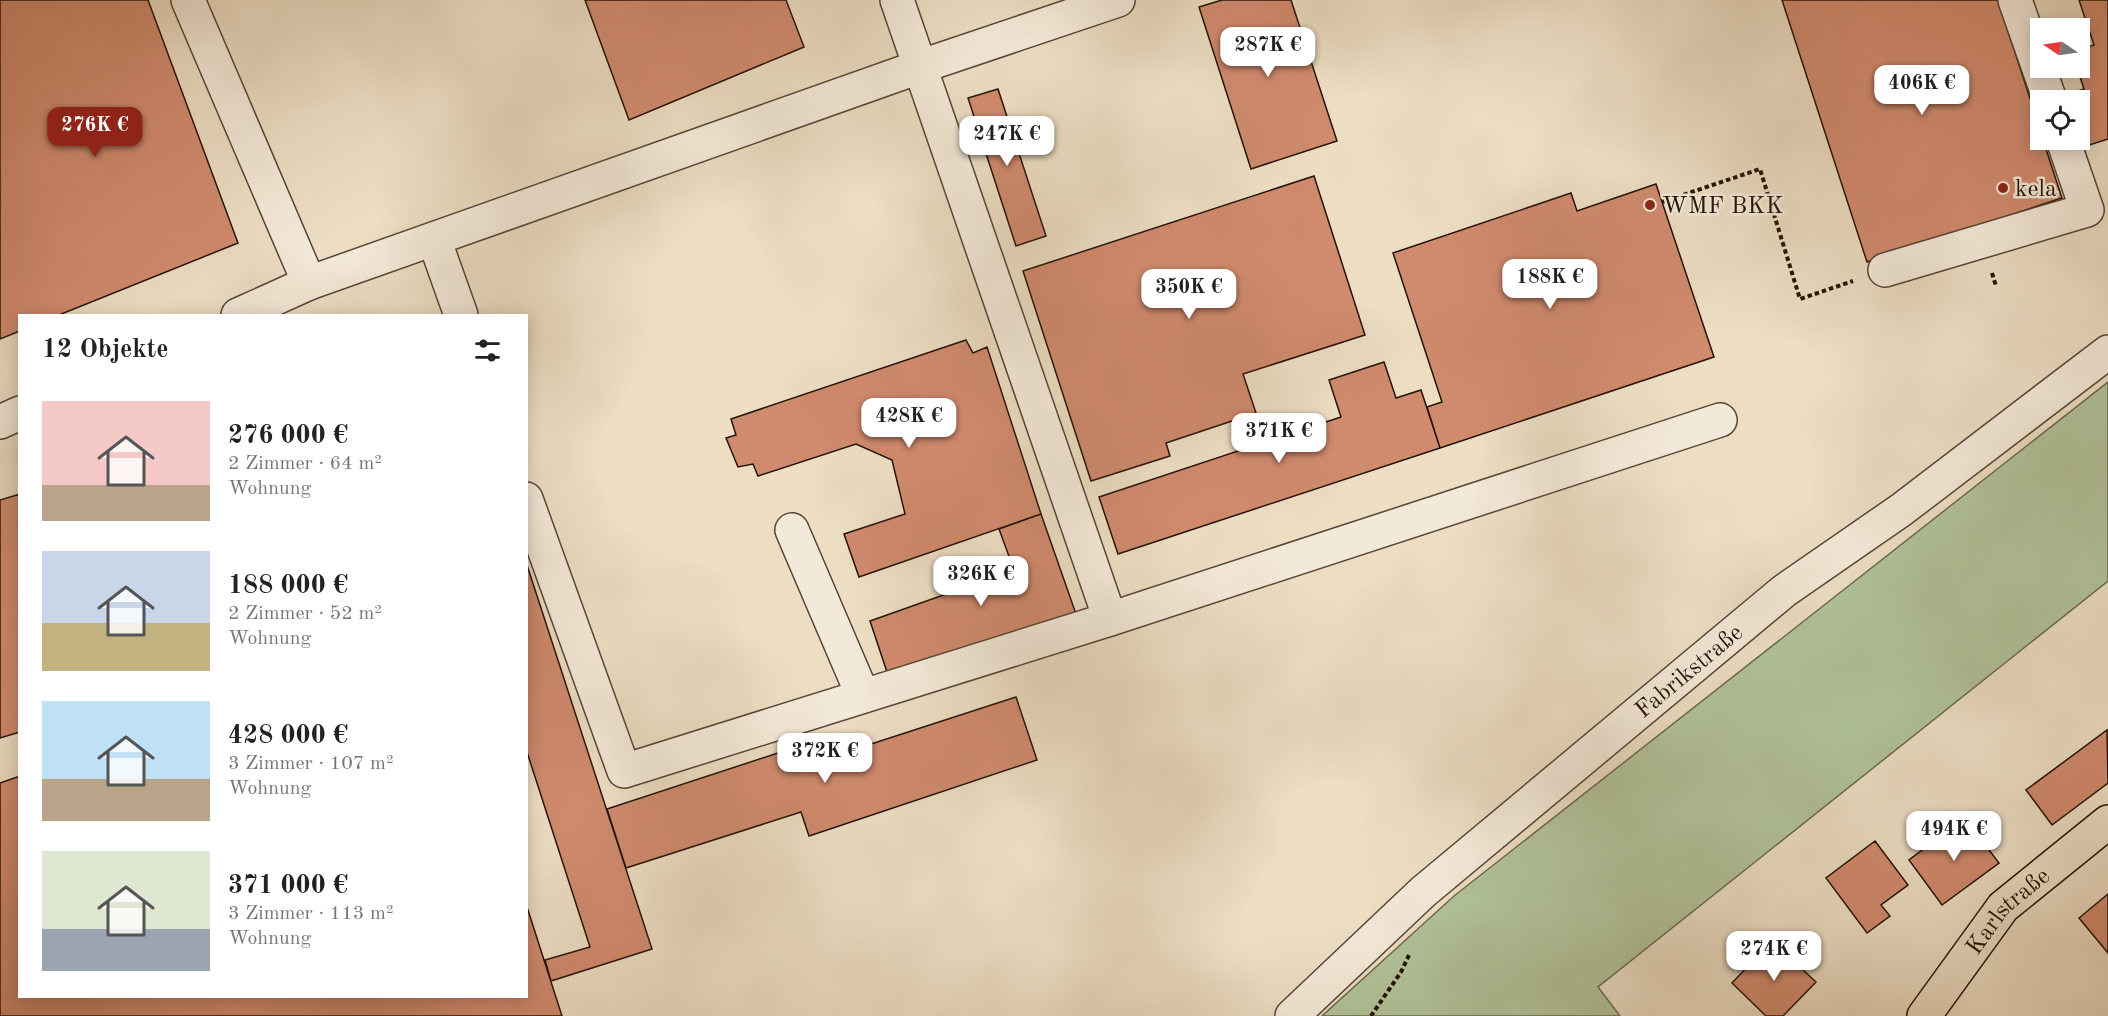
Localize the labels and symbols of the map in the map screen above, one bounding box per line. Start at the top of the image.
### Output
north arrow [2030,18,2090,78]
pin: 287K € [1219,27,1317,78]
pin: 406K € [1873,65,1971,116]
pin: 276K € [46,107,144,158]
pin: 247K € [958,116,1056,167]
place label: kela [2015,178,2057,202]
marker: kela [1996,181,2010,195]
place label: WMF BKK [1662,195,1784,219]
marker: WMF BKK [1643,198,1657,212]
pin: 188K € [1501,259,1599,310]
pin: 350K € [1140,269,1238,320]
pin: 428K € [860,398,958,449]
pin: 371K € [1230,413,1328,464]
pin: 326K € [932,556,1030,607]
street label: Fabrikstraße [1631,621,1748,724]
pin: 372K € [776,733,874,784]
pin: 494K € [1905,811,2003,862]
street label: Karlstraße [1963,864,2055,960]
pin: 274K € [1725,931,1823,982]

